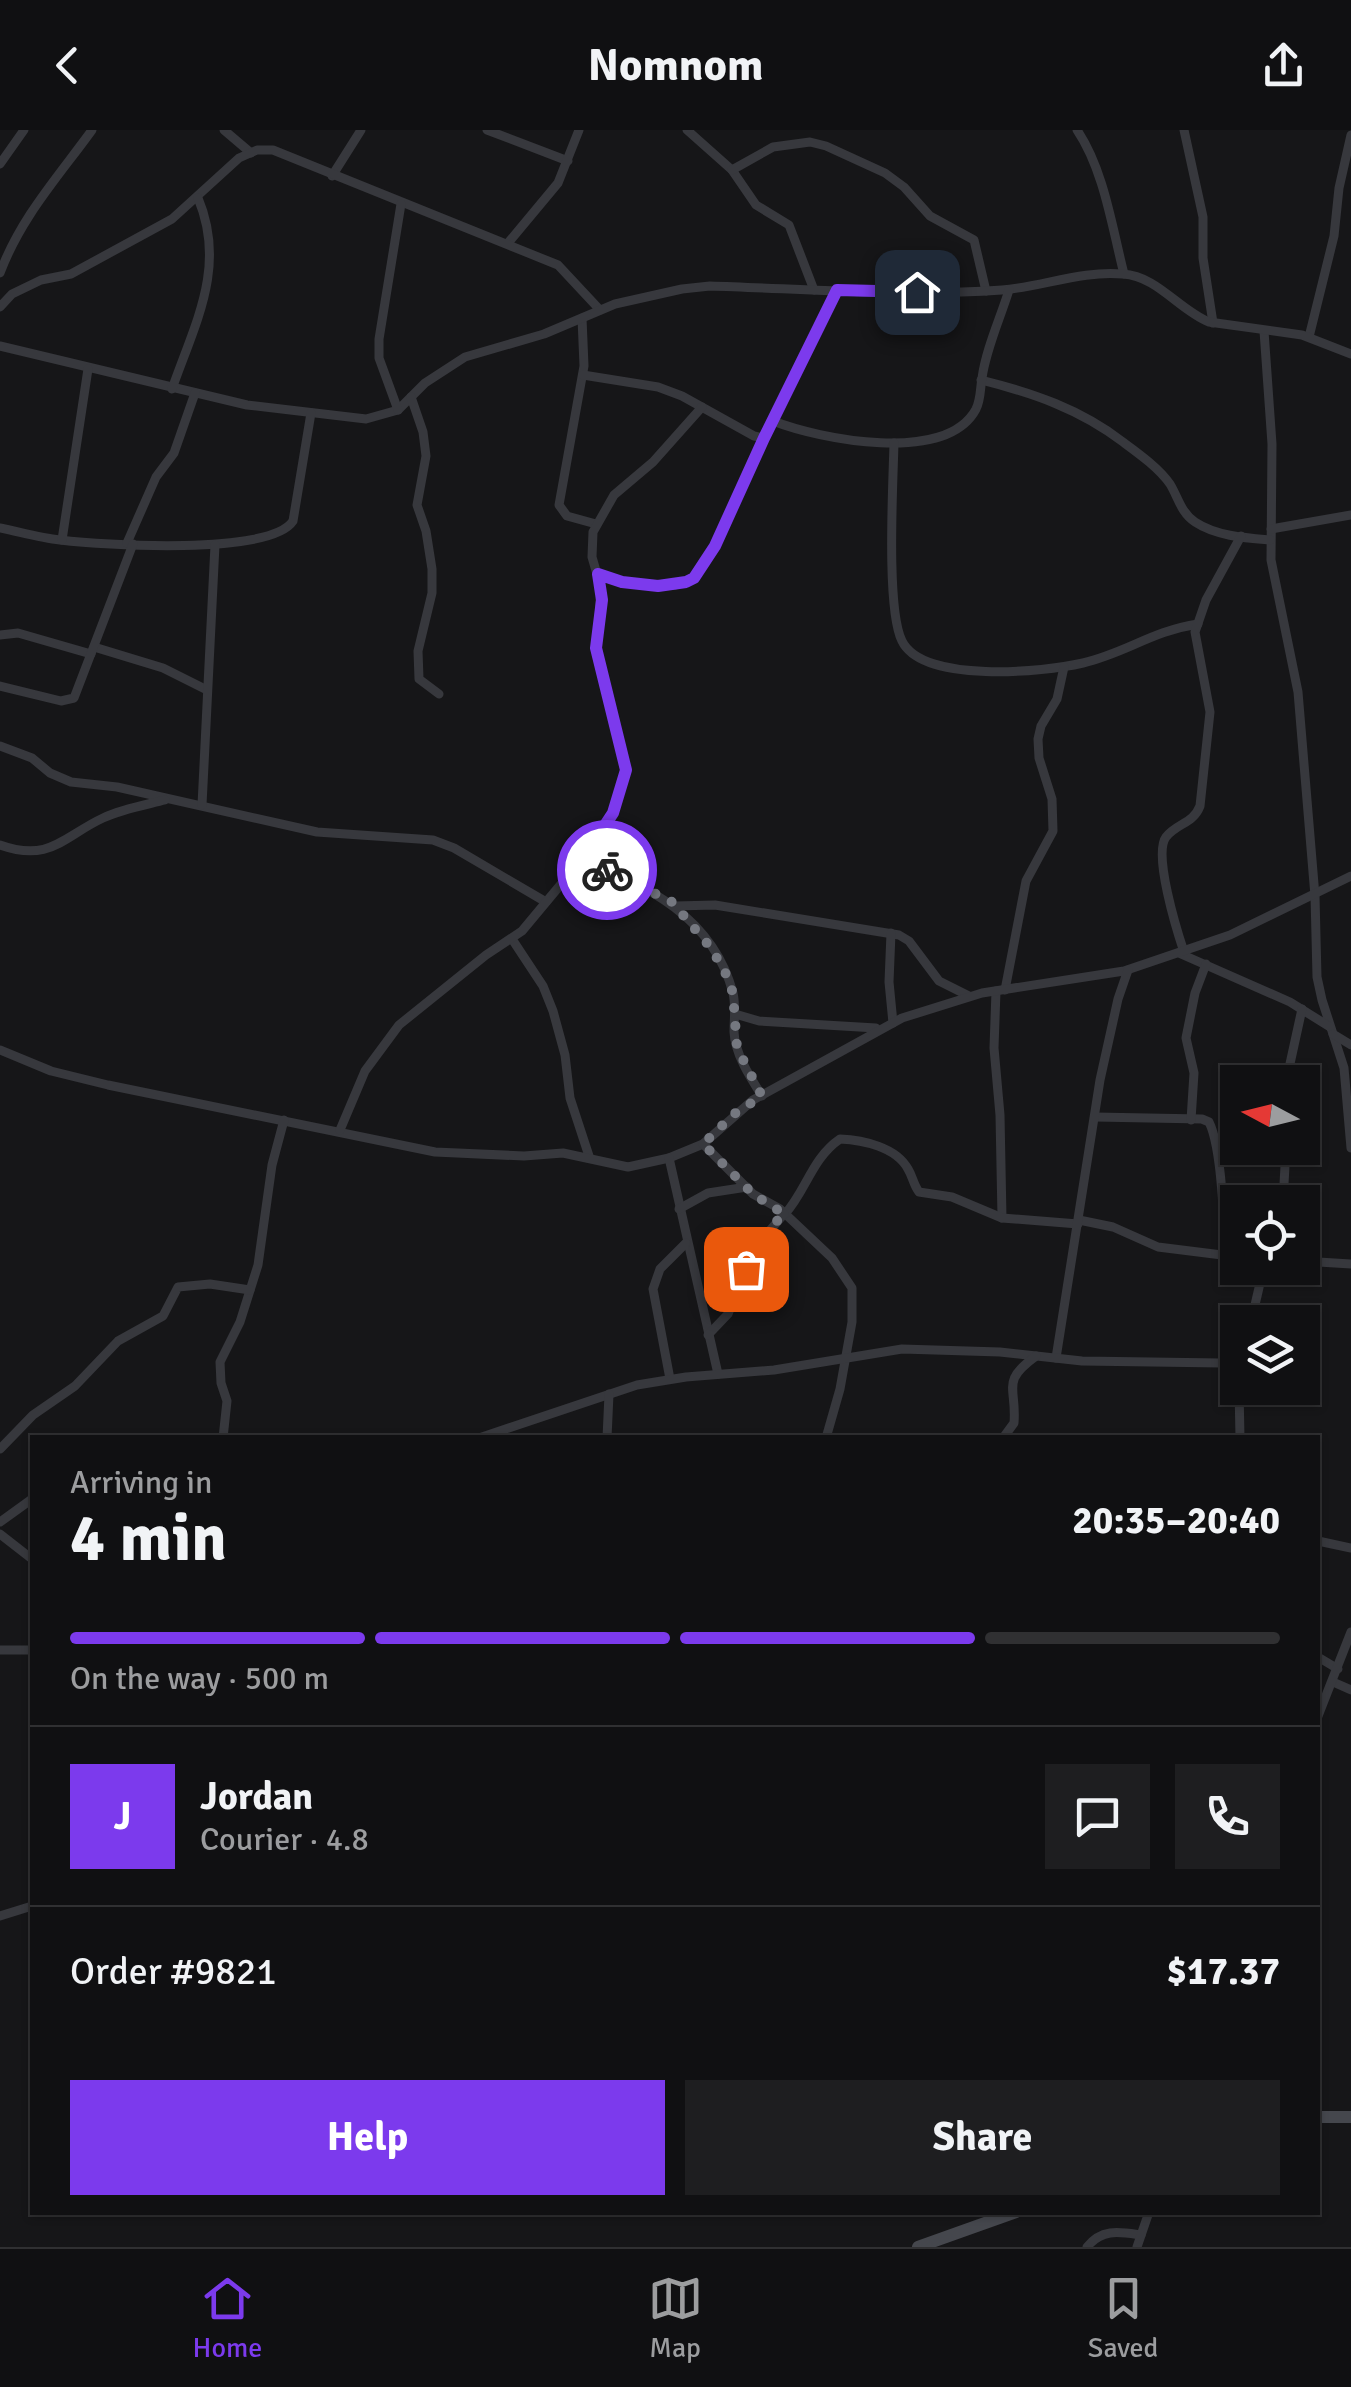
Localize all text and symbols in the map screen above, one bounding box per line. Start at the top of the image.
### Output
icon: back [40,38,95,93]
text: Nomnom [588,38,763,93]
icon: share [1256,38,1311,93]
pin [875,250,960,335]
icon: home [890,265,945,320]
courier [557,820,657,920]
icon: bike [580,843,635,898]
north arrow [1220,1065,1320,1165]
map controls [1220,1065,1320,1405]
button: locate [1220,1185,1320,1285]
pin [704,1227,789,1312]
icon: bag [719,1242,774,1297]
button: layers [1220,1305,1320,1405]
text: Arriving in [70,1463,212,1502]
text: 20:35–20:40 [1072,1497,1280,1544]
text: 4 min [70,1499,227,1579]
text: On the way · 500 m [70,1659,329,1698]
button: chat [1045,1764,1150,1869]
button: phone [1175,1764,1280,1869]
text: Jordan [200,1773,313,1820]
text: J [114,1793,131,1840]
text: Courier · 4.8 [200,1820,369,1859]
text: Order #9821 [70,1948,277,1995]
text: $17.37 [1167,1948,1280,1995]
button: Help [70,2080,665,2195]
button: Share [685,2080,1280,2195]
tab: Home [193,2271,262,2365]
tab: Map [648,2271,703,2365]
tab: Saved [1088,2271,1158,2365]

